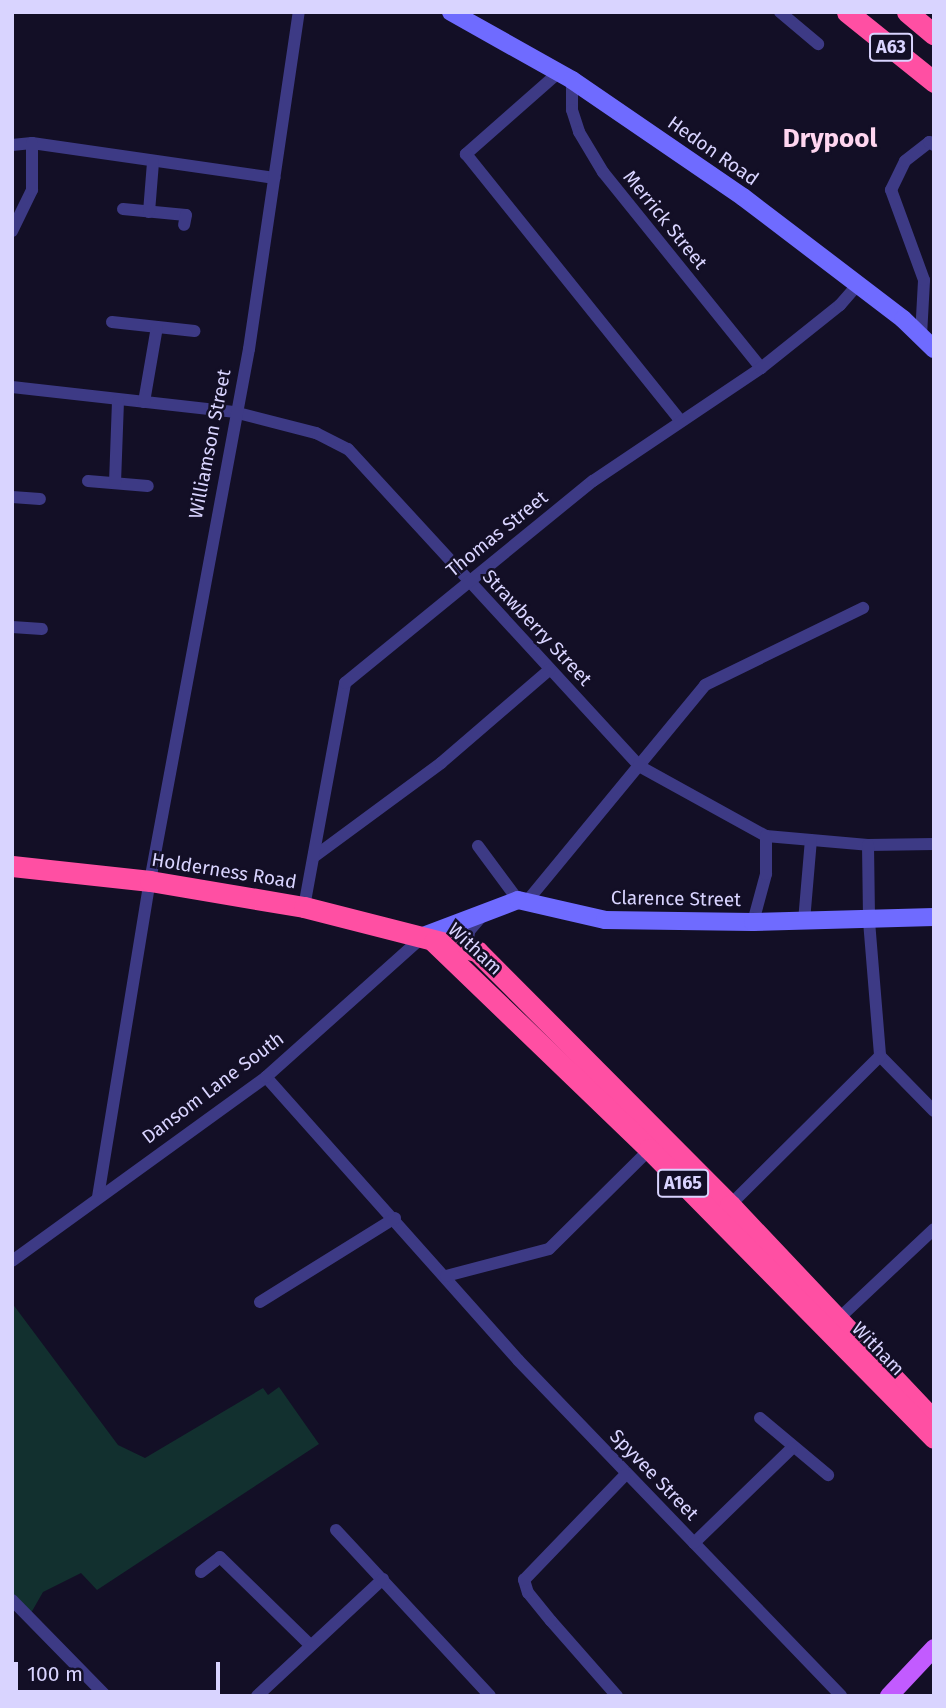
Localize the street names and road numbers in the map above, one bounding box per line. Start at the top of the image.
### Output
road number: A63 [868,32,914,62]
street label: Hedon Road [663,111,763,191]
street label: Merrick Street [618,166,712,274]
street label: Williamson Street [184,367,236,521]
street label: Thomas Street [442,486,552,582]
street label: Strawberry Street [478,565,596,691]
street label: Holderness Road [150,848,298,894]
street label: Clarence Street [611,886,741,912]
street label: Witham [443,918,507,980]
street label: Dansom Lane South [138,1027,288,1149]
road number: A165 [657,1168,709,1198]
street label: Witham [847,1317,909,1381]
street label: Spyvee Street [605,1425,703,1525]

